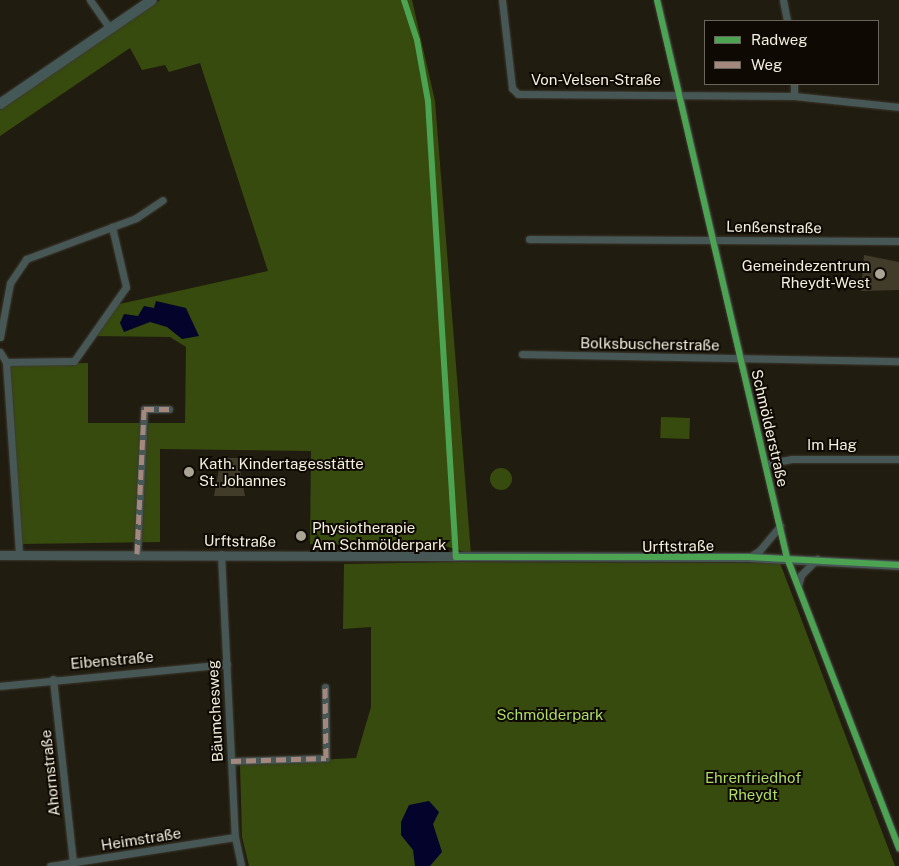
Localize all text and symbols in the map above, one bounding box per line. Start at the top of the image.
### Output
legend [704,20,879,85]
text: Radweg [751,31,808,48]
text: Weg [751,56,782,73]
street label: Von-Velsen-Straße [531,71,661,89]
street label: Lenßenstraße [726,217,822,237]
place label: Gemeindezentrum Rheydt-West [742,256,870,291]
marker: Gemeindezentrum Rheydt-West [874,268,886,280]
street label: Bolksbuscherstraße [580,334,720,354]
street label: Schmölderstraße [748,367,792,489]
street label: Im Hag [807,436,857,454]
place label: Kath. Kindertagesstätte St. Johannes [199,454,364,489]
marker: Kath. Kindertagesstätte St. Johannes [183,466,195,478]
place label: Physiotherapie Am Schmölderpark [312,518,446,553]
marker: Physiotherapie Am Schmölderpark [294,529,308,543]
street label: Urftstraße [204,531,276,551]
street label: Urftstraße [642,536,714,556]
street label: Eibenstraße [70,647,154,673]
street label: Bäumchesweg [203,660,227,762]
park label: Schmölderpark [496,706,604,724]
street label: Ahornstraße [37,729,63,817]
park label: Ehrenfriedhof Rheydt [705,768,801,803]
street label: Heimstraße [100,824,182,854]

